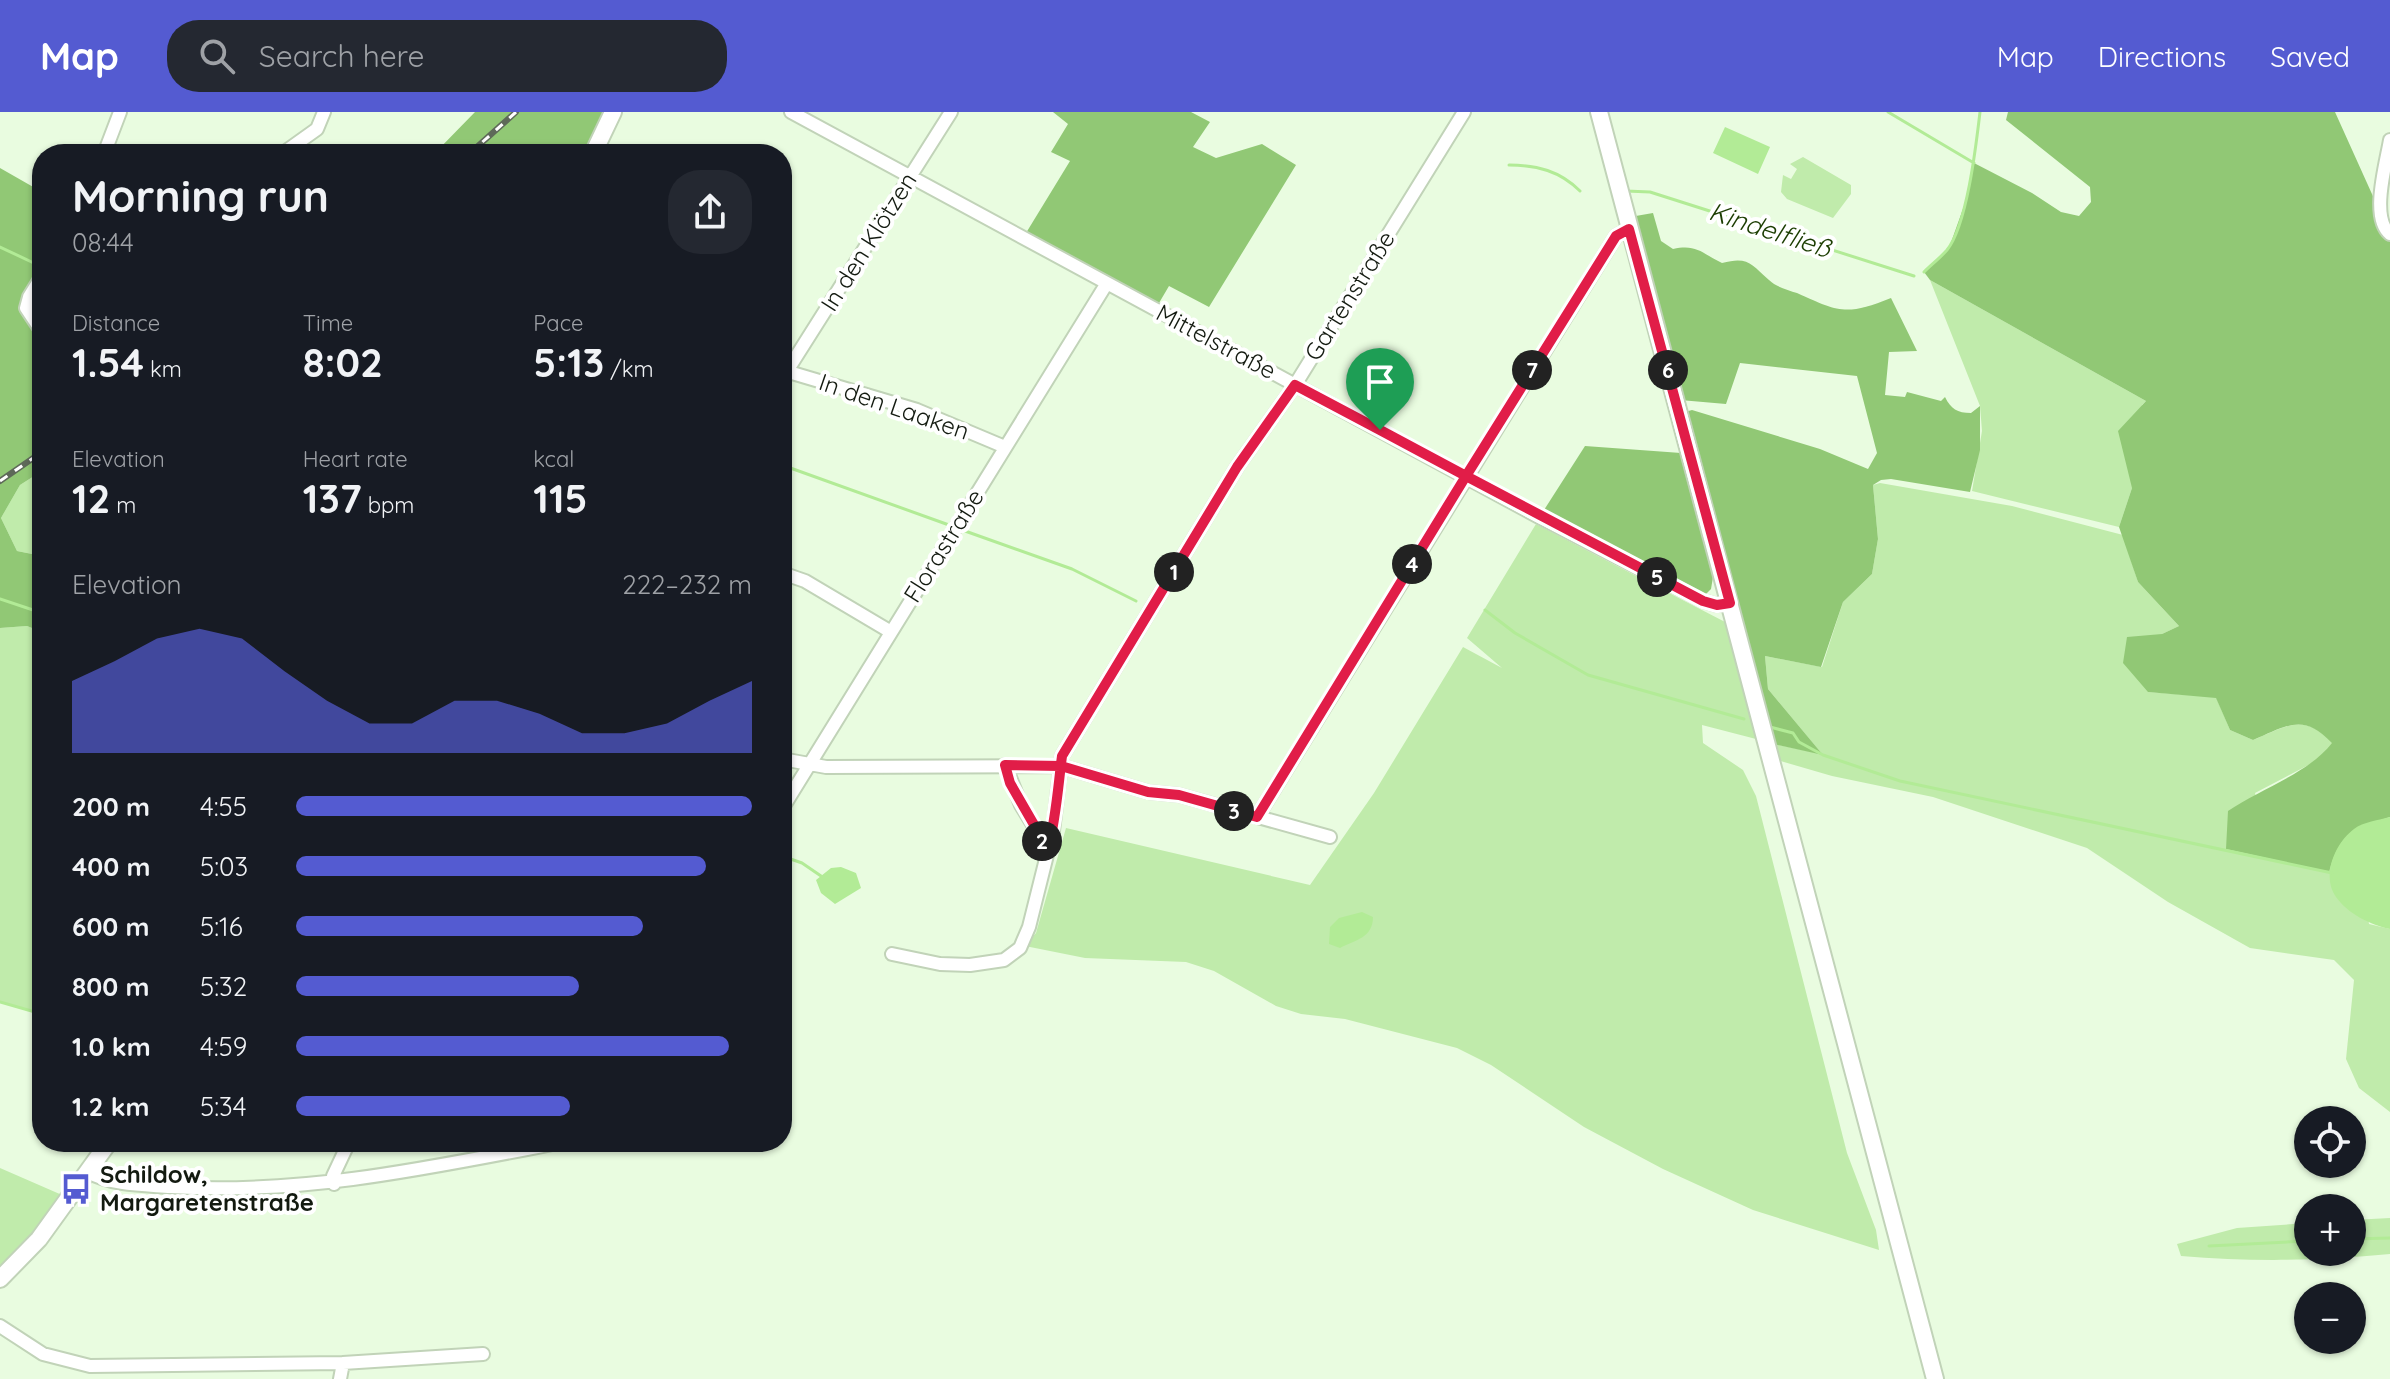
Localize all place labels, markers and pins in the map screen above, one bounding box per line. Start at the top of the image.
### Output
pin [1346,348,1414,430]
pin: 7 [1512,350,1552,390]
pin: 6 [1648,350,1688,390]
pin: 4 [1392,544,1432,584]
pin: 1 [1154,552,1194,592]
pin: 5 [1637,557,1677,597]
pin: 3 [1214,791,1254,831]
pin: 2 [1022,821,1062,861]
place label: Schildow, Margaretenstraße [100,1159,314,1217]
bus stop icon: Schildow, Margaretenstraße [59,1172,93,1206]

